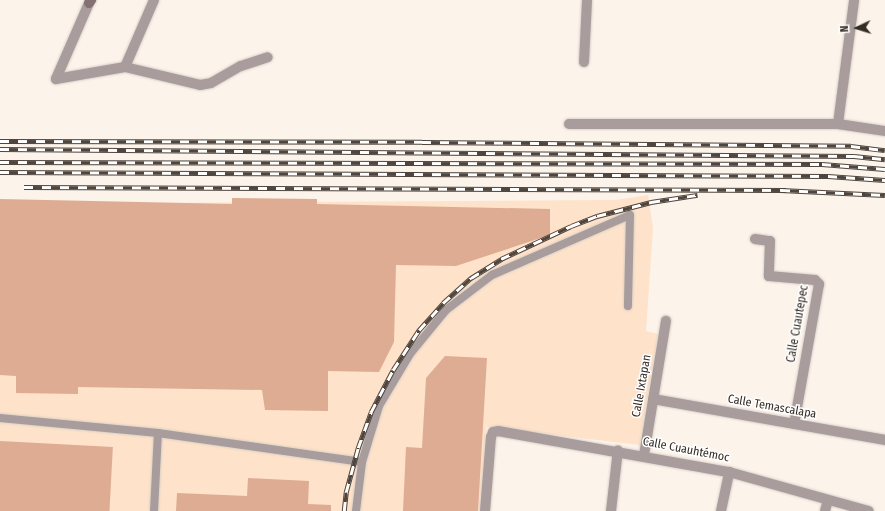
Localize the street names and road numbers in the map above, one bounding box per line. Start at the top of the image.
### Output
street label: Calle Cuautepec [784,284,812,364]
street label: Calle Ixtapan [629,354,655,418]
street label: Calle Temascalapa [727,392,817,422]
street label: Calle Cuauhtémoc [642,435,730,465]

